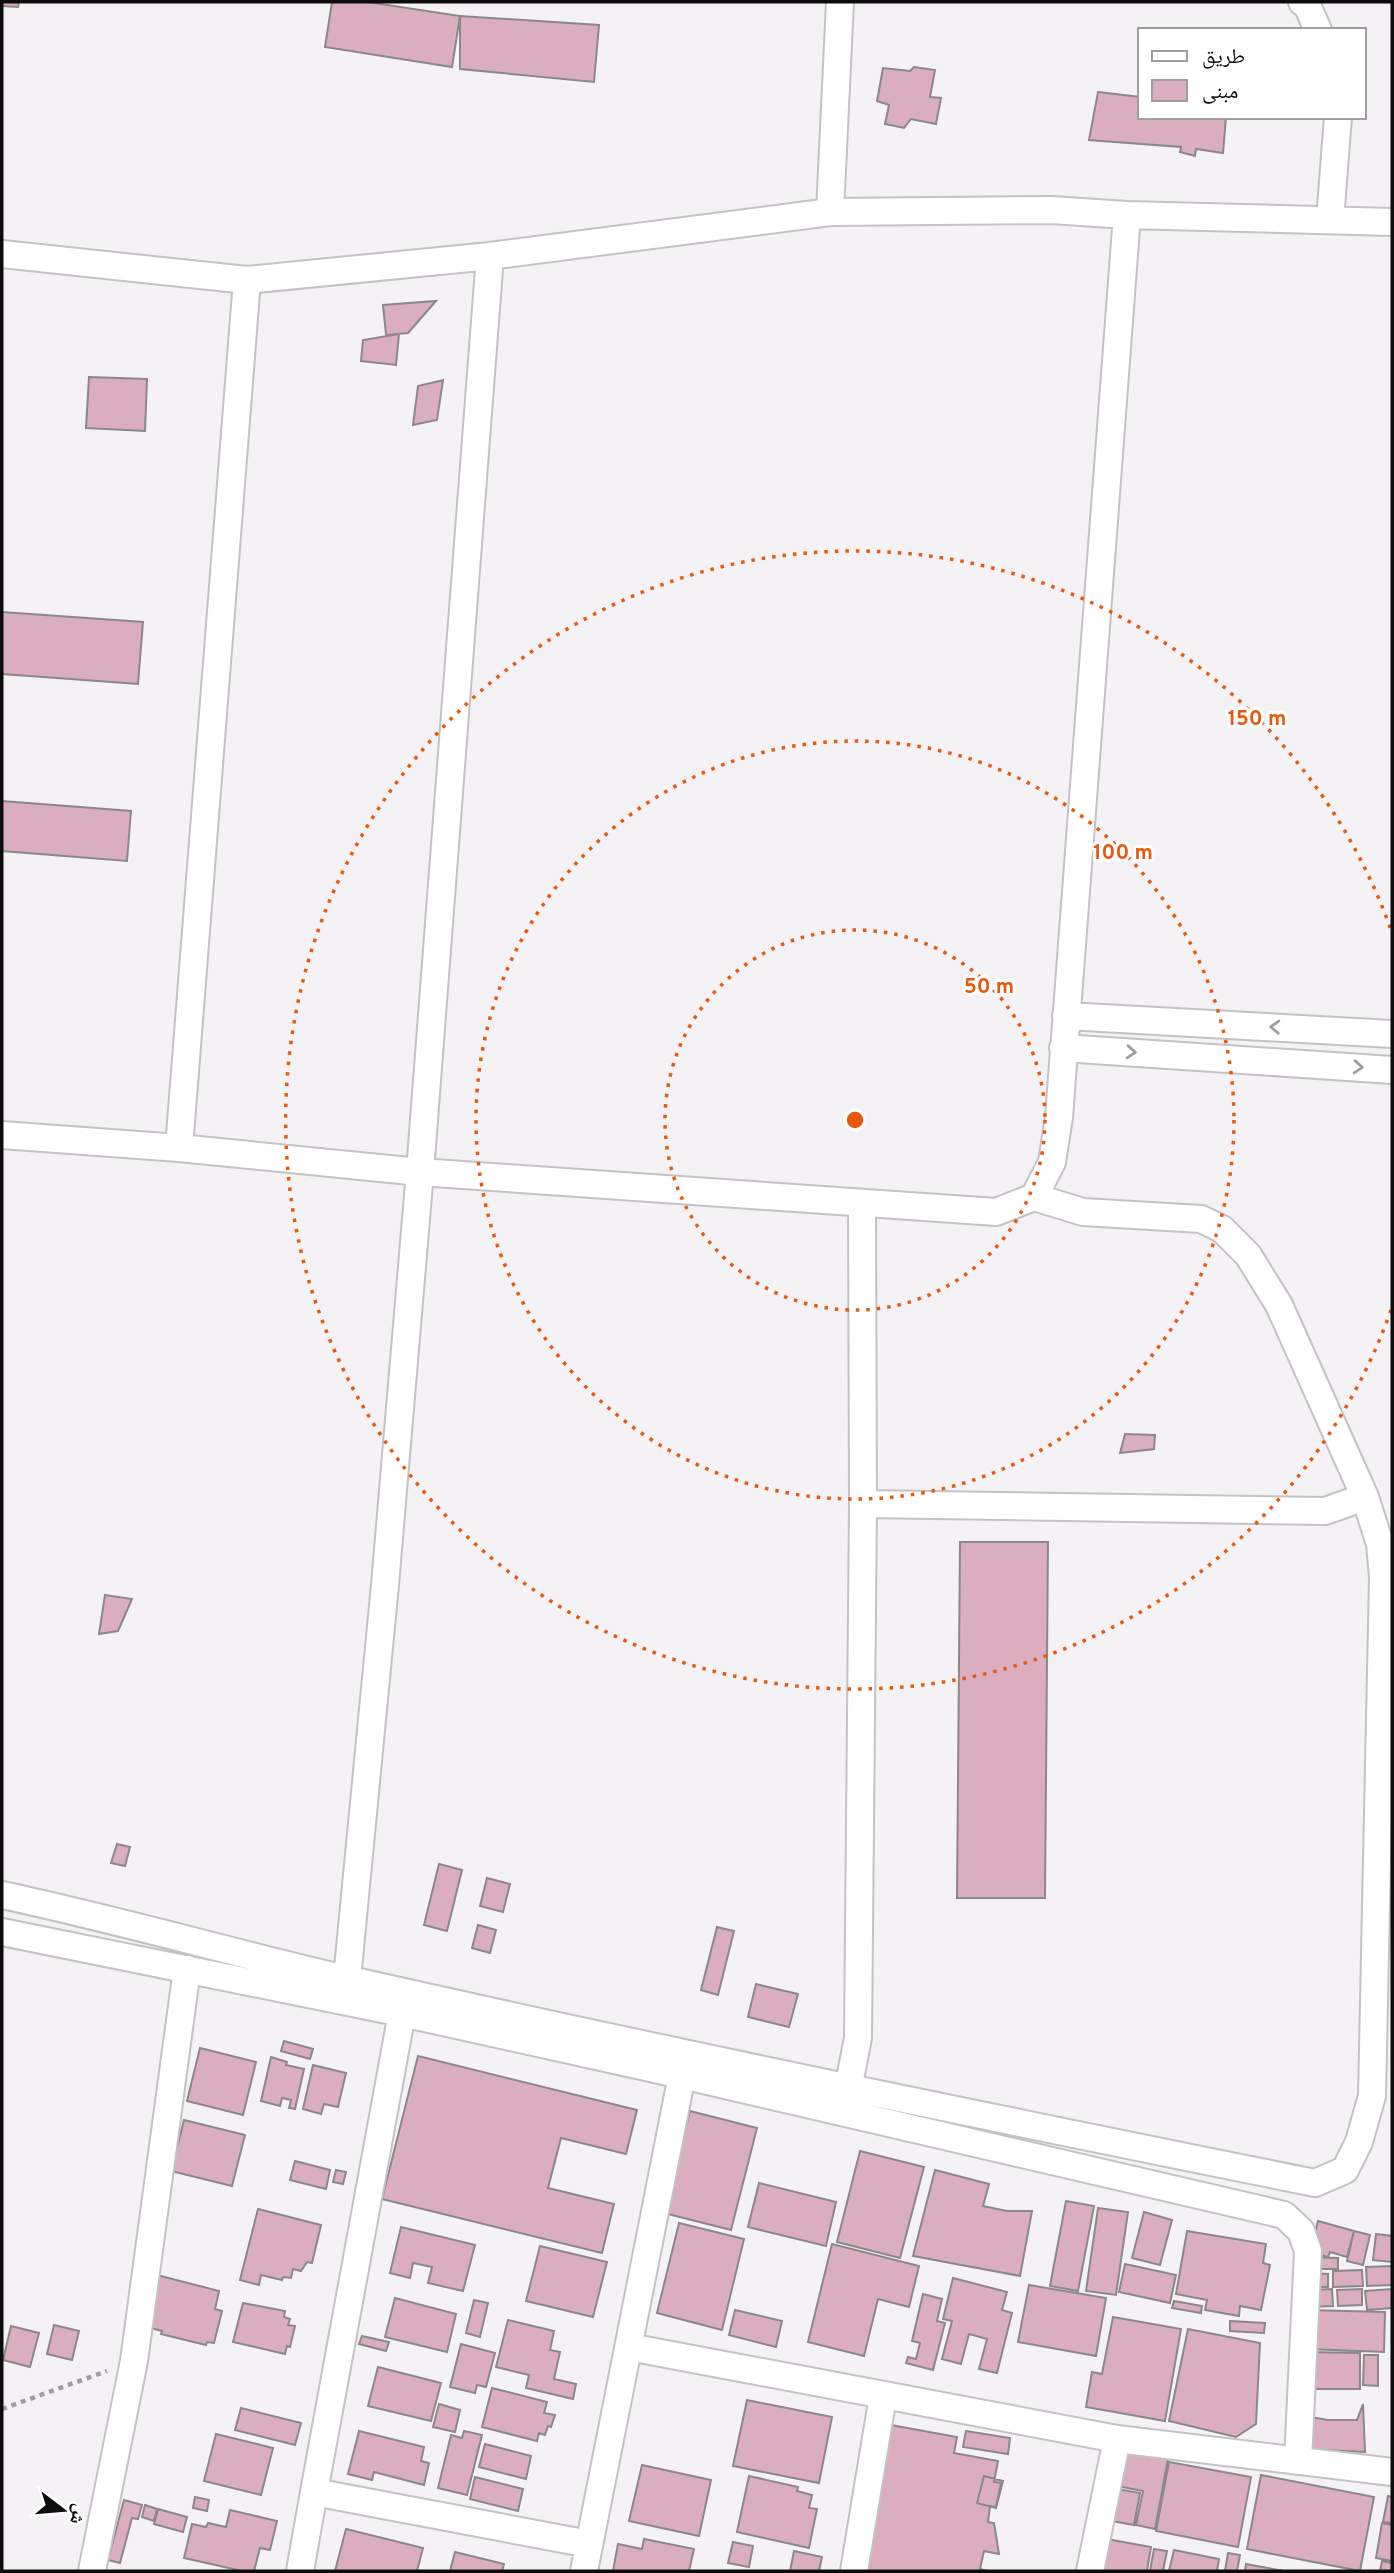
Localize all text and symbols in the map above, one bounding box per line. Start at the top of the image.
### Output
legend [1138,28,1366,119]
text: طريق [1202,44,1245,71]
text: مبنى [1202,79,1238,106]
text: 150 m [1228,706,1286,733]
text: 100 m [1093,840,1153,867]
text: 50 m [964,974,1014,1001]
one-way arrow [1269,1020,1280,1035]
one-way arrow [1126,1045,1137,1060]
one-way arrow [1353,1060,1364,1075]
centre of rings [843,1108,867,1132]
north arrow [28,2475,98,2545]
text: ش [63,2501,92,2527]

